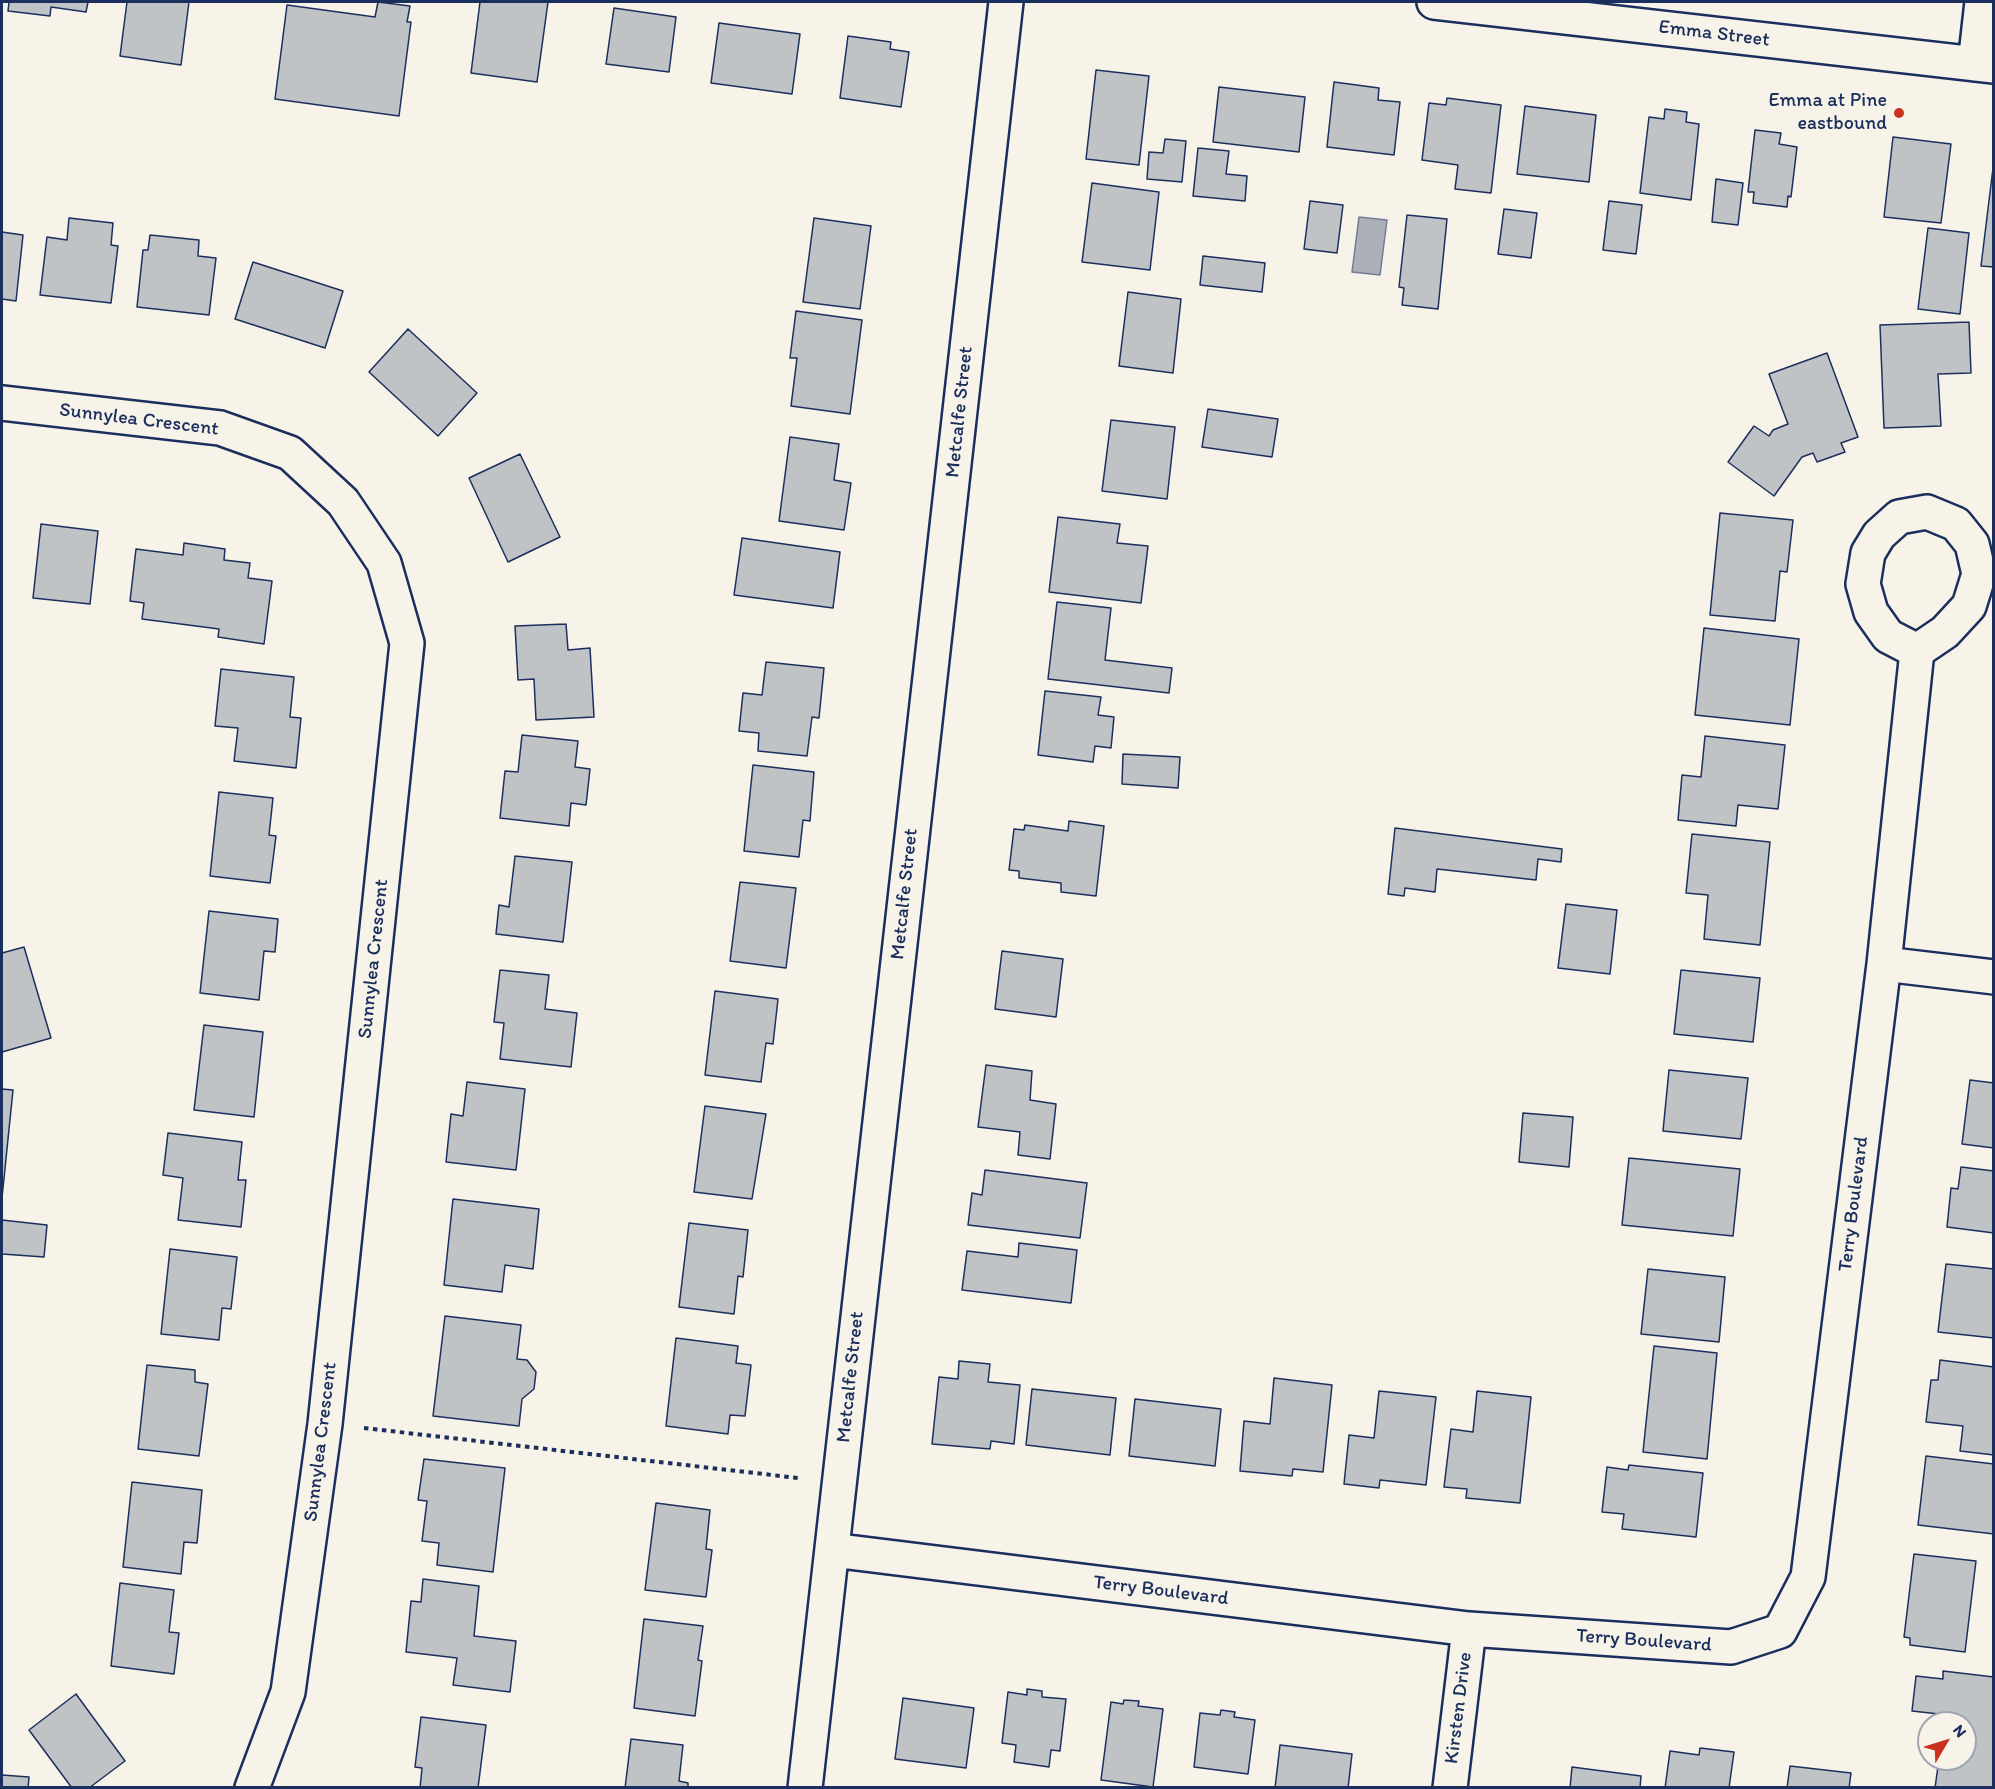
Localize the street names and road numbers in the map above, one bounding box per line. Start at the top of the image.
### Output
street label: Emma Street [1657,15,1771,53]
street label: Metcalfe Street [941,345,979,479]
street label: Sunnylea Crescent [58,398,220,442]
street label: Metcalfe Street [886,827,924,961]
street label: Sunnylea Crescent [354,878,394,1040]
street label: Terry Boulevard [1834,1135,1874,1273]
street label: Metcalfe Street [832,1310,870,1444]
street label: Sunnylea Crescent [299,1361,343,1523]
street label: Terry Boulevard [1092,1571,1230,1611]
street label: Terry Boulevard [1575,1624,1713,1658]
street label: Kirsten Drive [1440,1651,1478,1765]

